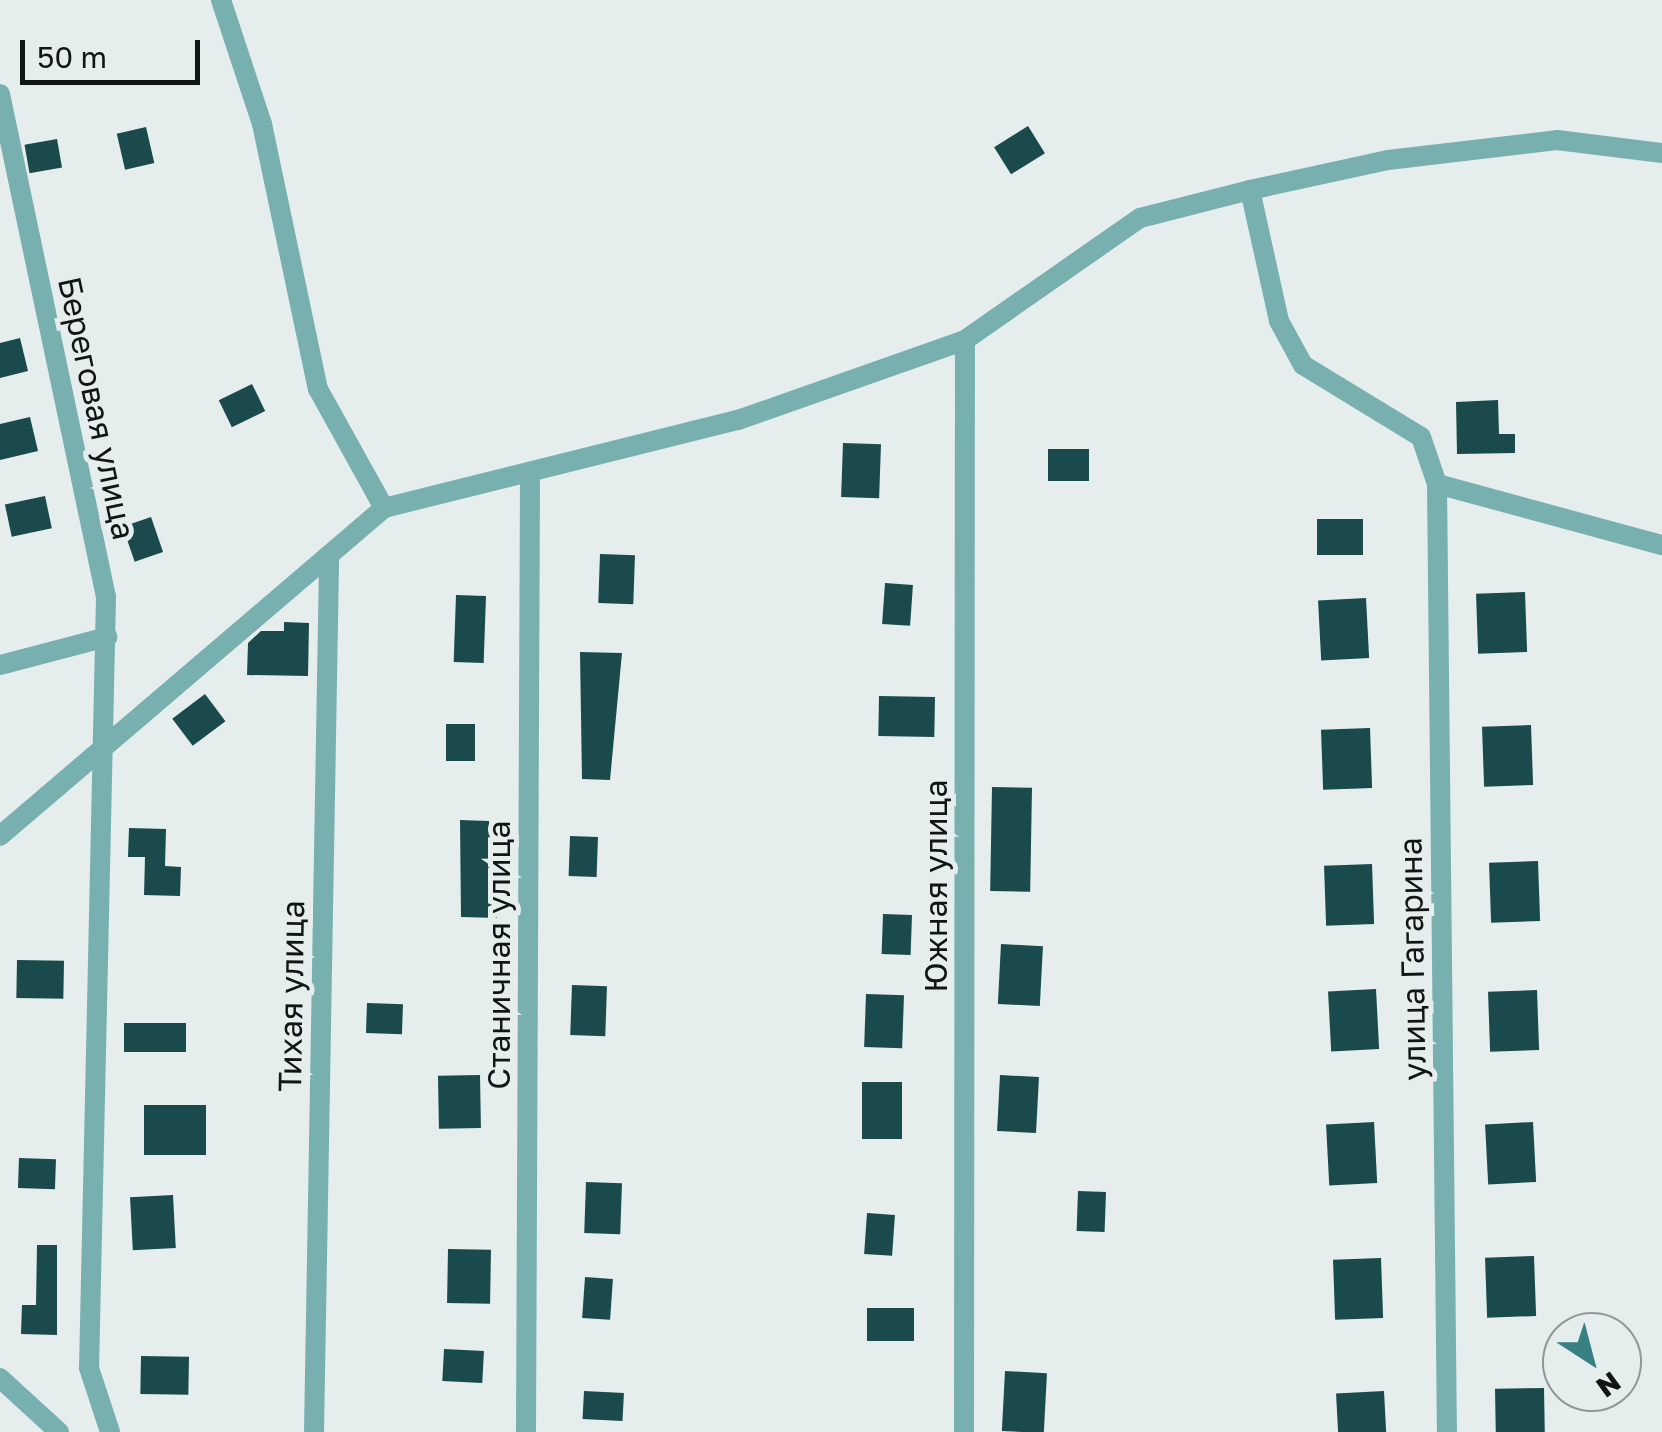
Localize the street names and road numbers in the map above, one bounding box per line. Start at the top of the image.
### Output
street label: Береговая улица [50,273,144,543]
street label: Южная улица [916,779,954,993]
street label: Станичная улица [479,820,517,1090]
street label: улица Гагарина [1391,837,1433,1081]
street label: Тихая улица [270,900,312,1092]

